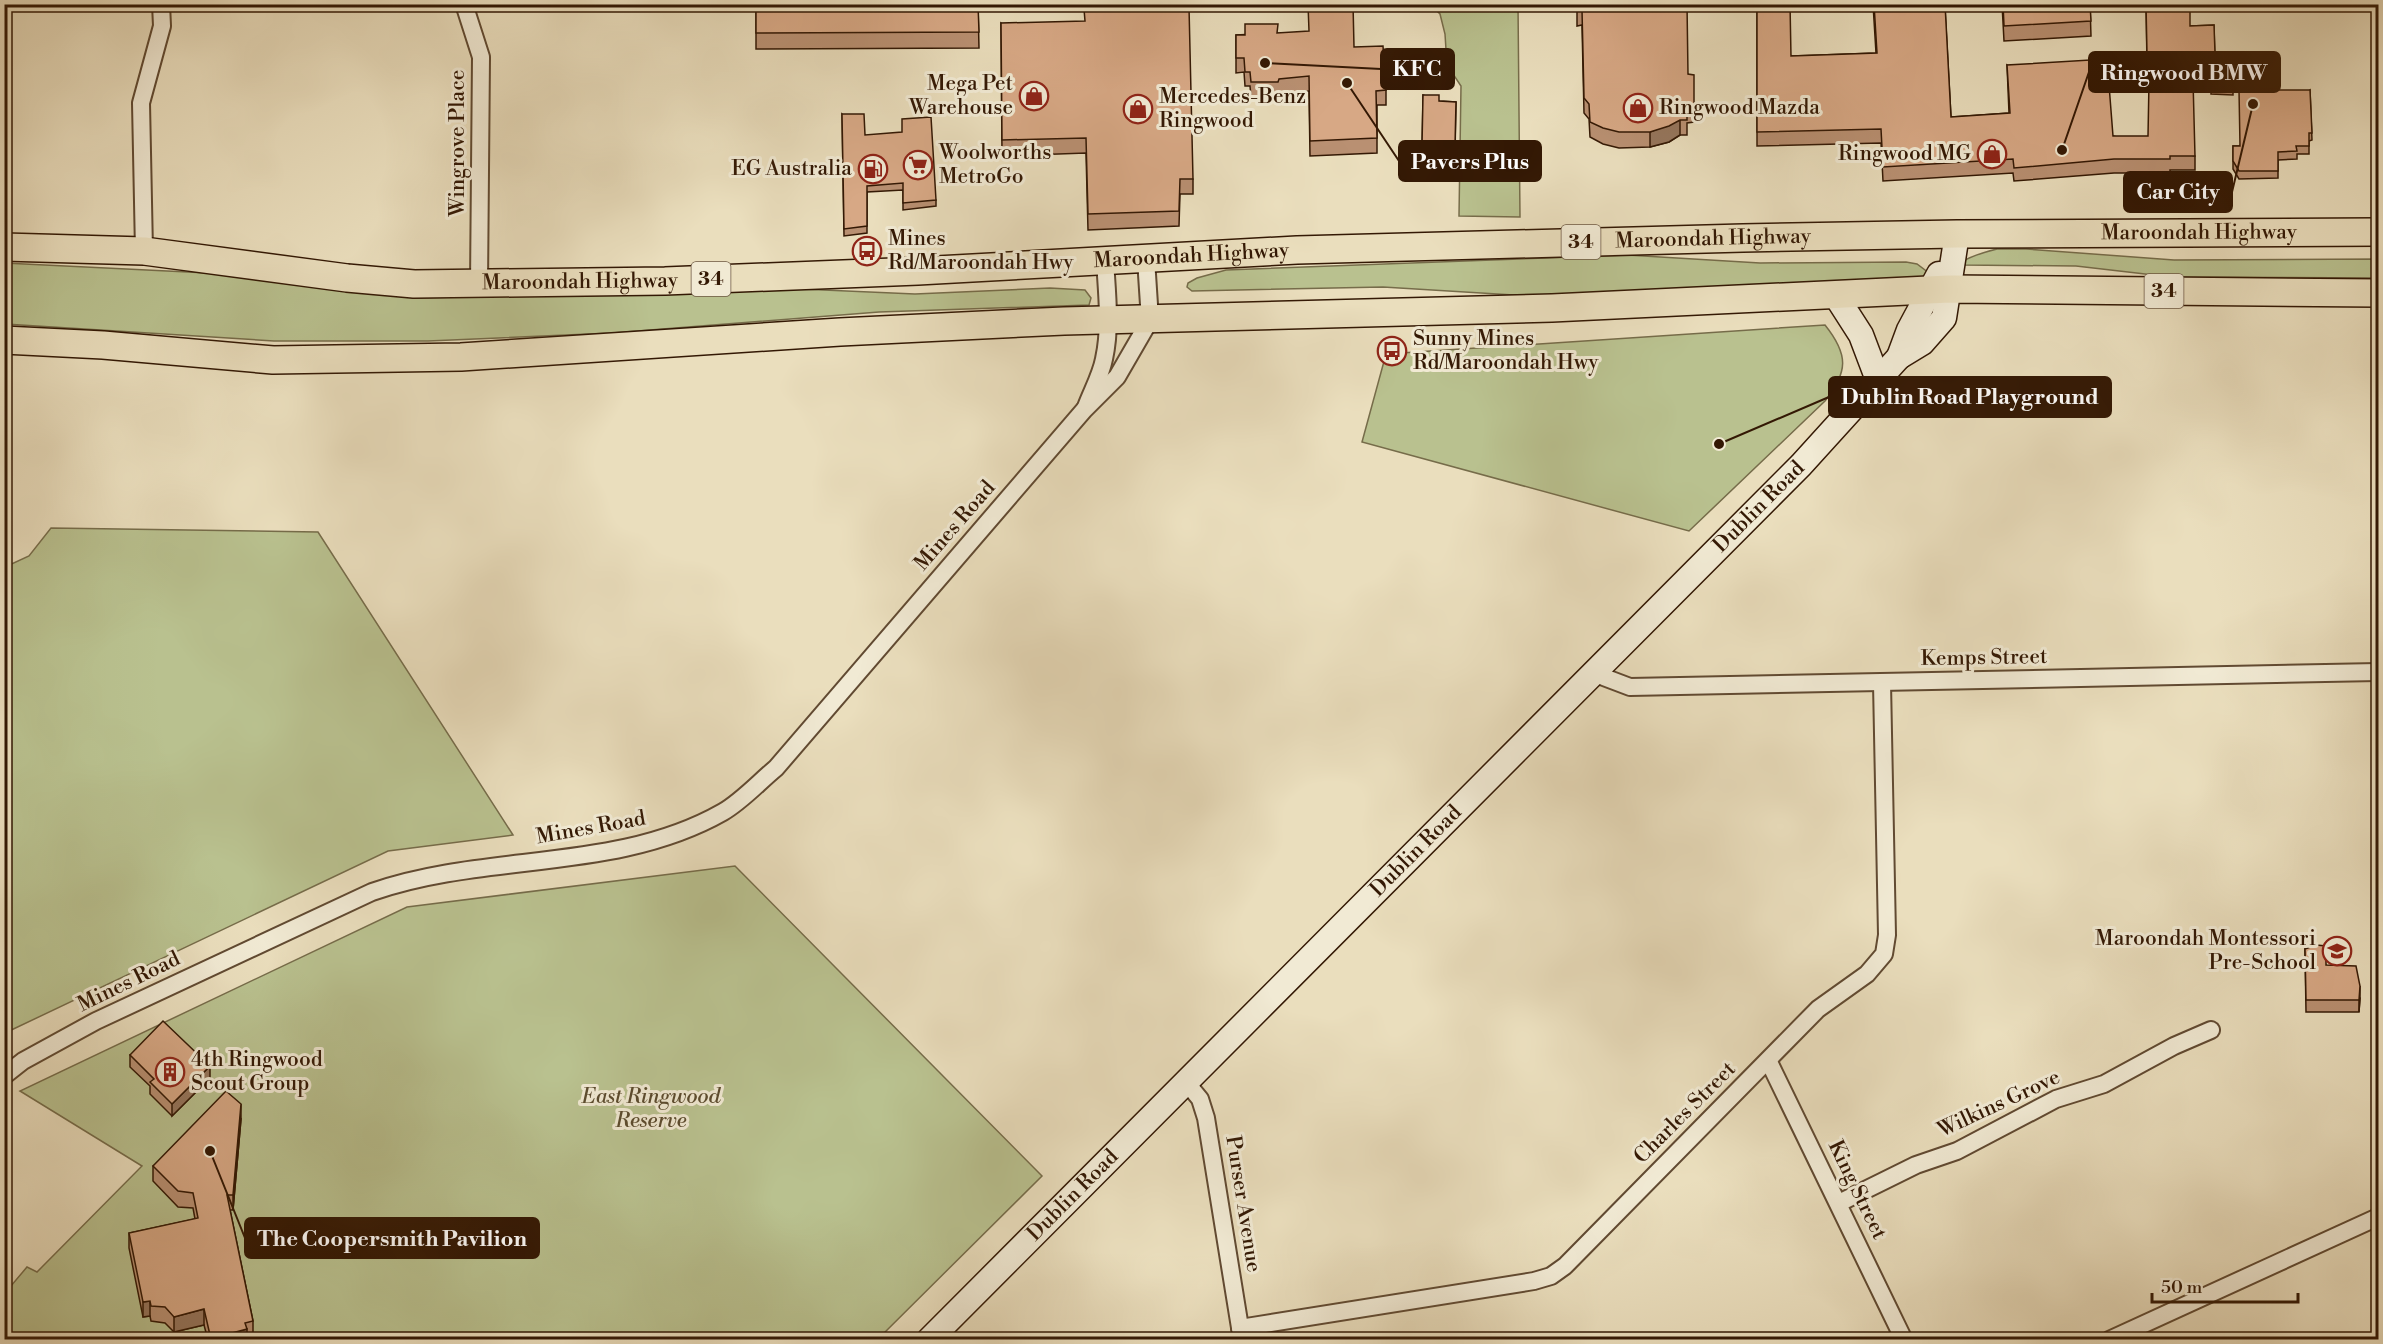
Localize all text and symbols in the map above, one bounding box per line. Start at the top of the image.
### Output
callout: KFC [1381,49,1454,89]
callout: Ringwood BMW [2089,52,2280,92]
text: KFC [1393,56,1441,83]
text: Ringwood BMW [2101,60,2268,87]
street label: Wingrove Place [445,70,471,217]
place label: Mega Pet Warehouse [908,71,1014,121]
shop icon: Mega Pet Warehouse [1018,80,1050,112]
place label: Mercedes-Benz Ringwood [1159,84,1306,134]
shop icon: Ringwood Mazda [1622,92,1654,124]
shop icon: Mercedes-Benz Ringwood [1122,93,1154,125]
place label: Ringwood Mazda [1659,95,1820,121]
shop icon: Ringwood MG [1976,138,2008,170]
place label: Woolworths MetroGo [938,140,1052,190]
callout: Pavers Plus [1399,141,1541,181]
place label: Ringwood MG [1838,141,1972,167]
supermarket icon: Woolworths MetroGo [902,149,934,181]
text: Pavers Plus [1411,149,1529,176]
fuel station icon: EG Australia [857,153,889,185]
place label: EG Australia [731,156,852,182]
callout: Car City [2124,172,2232,212]
text: Car City [2136,179,2221,206]
street label: Maroondah Highway [2101,219,2298,246]
street label: Maroondah Highway [1615,224,1812,254]
road number: 34 [1562,225,1600,259]
place label: Mines Rd/Maroondah Hwy [888,226,1074,276]
bus stop icon: Mines Rd/Maroondah Hwy [851,235,883,267]
street label: Maroondah Highway [1093,237,1291,274]
road number: 34 [692,262,730,296]
street label: Maroondah Highway [482,267,679,296]
road number: 34 [2144,274,2184,308]
place label: Sunny Mines Rd/Maroondah Hwy [1413,326,1599,376]
bus stop icon: Sunny Mines Rd/Maroondah Hwy [1376,335,1408,367]
callout: Dublin Road Playground [1829,377,2111,417]
text: Dublin Road Playground [1841,384,2099,411]
street label: Dublin Road [1708,456,1810,558]
street label: Mines Road [909,476,1001,576]
street label: Kemps Street [1920,644,2048,672]
street label: Dublin Road [1365,800,1467,903]
street label: Mines Road [534,806,648,850]
place label: Maroondah Montessori Pre-School [2095,926,2316,976]
school or university icon: Maroondah Montessori Pre-School [2321,935,2353,967]
street label: Mines Road [73,946,185,1018]
place label: 4th Ringwood Scout Group [191,1047,323,1097]
building icon: 4th Ringwood Scout Group [154,1056,186,1088]
street label: Charles Street [1629,1056,1742,1169]
street label: Wilkins Grove [1933,1064,2064,1144]
park label: East Ringwood Reserve [581,1084,721,1134]
street label: Purser Avenue [1219,1134,1267,1274]
street label: King Street [1822,1136,1892,1244]
street label: Dublin Road [1022,1144,1124,1247]
callout: The Coopersmith Pavilion [245,1218,539,1258]
text: The Coopersmith Pavilion [257,1226,527,1253]
scale bar [2152,1266,2298,1304]
text: 50 m [2161,1276,2203,1299]

